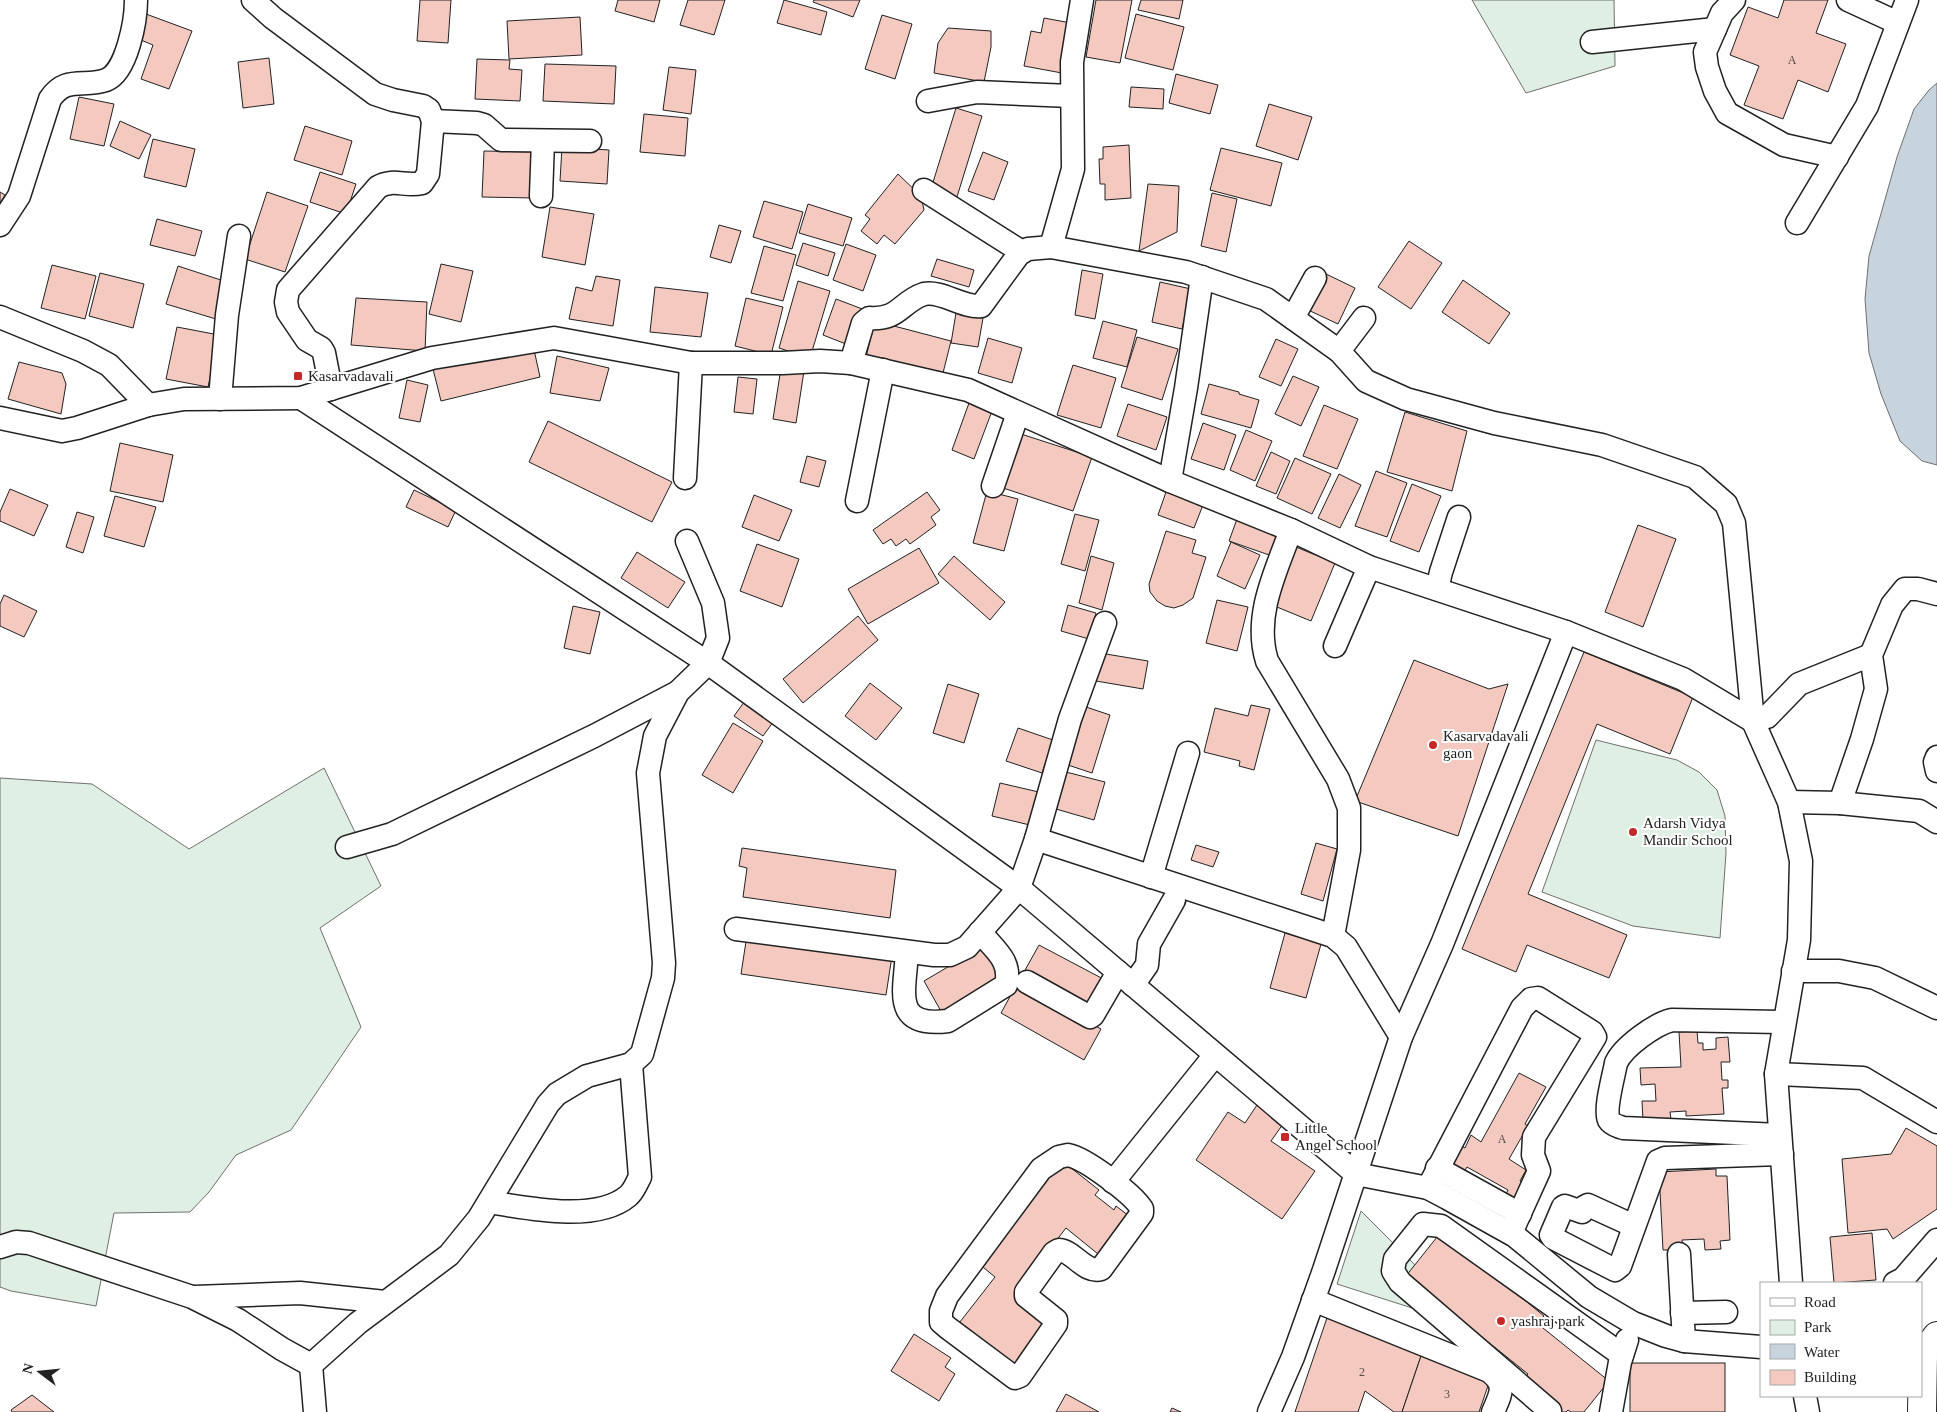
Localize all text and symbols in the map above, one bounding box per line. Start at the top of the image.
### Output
house number: A [1788,53,1797,67]
place label: Kasarvadavali [308,368,394,384]
marker: Kasarvadavali [292,370,304,382]
place label: Kasarvadavali gaon [1443,728,1529,761]
marker: Kasarvadavali gaon [1427,739,1439,751]
place label: Adarsh Vidya Mandir School [1643,815,1733,848]
marker: Adarsh Vidya Mandir School [1627,826,1639,838]
place label: Little Angel School [1295,1120,1377,1153]
marker: Little Angel School [1279,1131,1291,1143]
house number: A [1498,1132,1507,1146]
legend [1760,1282,1922,1397]
text: Road [1804,1294,1836,1310]
place label: yashraj park [1511,1313,1585,1329]
marker: yashraj park [1495,1315,1507,1327]
text: Park [1804,1319,1832,1335]
text: Water [1804,1344,1839,1360]
north arrow [15,1347,65,1397]
text: N [19,1362,37,1375]
house number: 2 [1359,1365,1365,1379]
text: Building [1804,1369,1857,1385]
house number: 3 [1444,1387,1450,1401]

